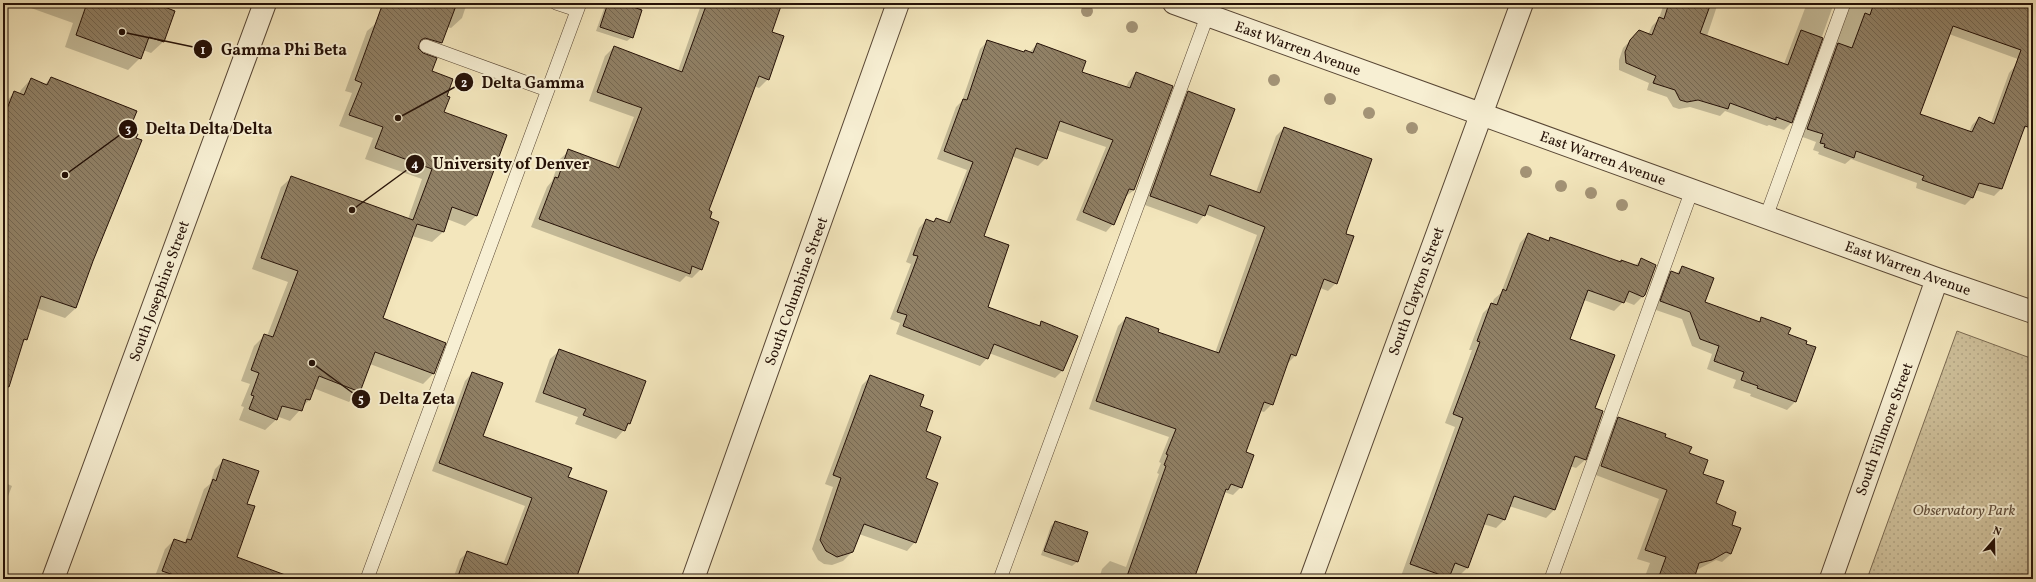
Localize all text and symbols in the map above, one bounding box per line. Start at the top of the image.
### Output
street label: East Warren Avenue [1231,17,1364,82]
callout: Gamma Phi Beta [193,35,355,63]
text: Gamma Phi Beta [221,40,347,62]
text: 1 [201,43,206,59]
callout: Delta Gamma [454,68,593,96]
text: Delta Gamma [481,73,585,95]
text: 2 [461,76,467,92]
callout: Delta Delta Delta [118,115,281,143]
text: Delta Delta Delta [146,119,273,141]
text: 3 [125,122,131,138]
street label: East Warren Avenue [1536,127,1669,192]
callout: University of Denver [405,150,596,178]
text: University of Denver [433,154,590,176]
text: 4 [411,157,419,173]
street label: South Columbine Street [761,214,834,369]
street label: South Josephine Street [125,218,196,365]
street label: South Clayton Street [1384,224,1450,359]
street label: East Warren Avenue [1841,237,1974,302]
street label: South Fillmore Street [1852,360,1919,499]
callout: Delta Zeta [351,385,463,413]
text: Delta Zeta [379,389,455,411]
text: 5 [358,392,364,408]
park label: Observatory Park [1912,501,2016,522]
north arrow [1974,520,2014,560]
text: N [1991,524,2003,540]

